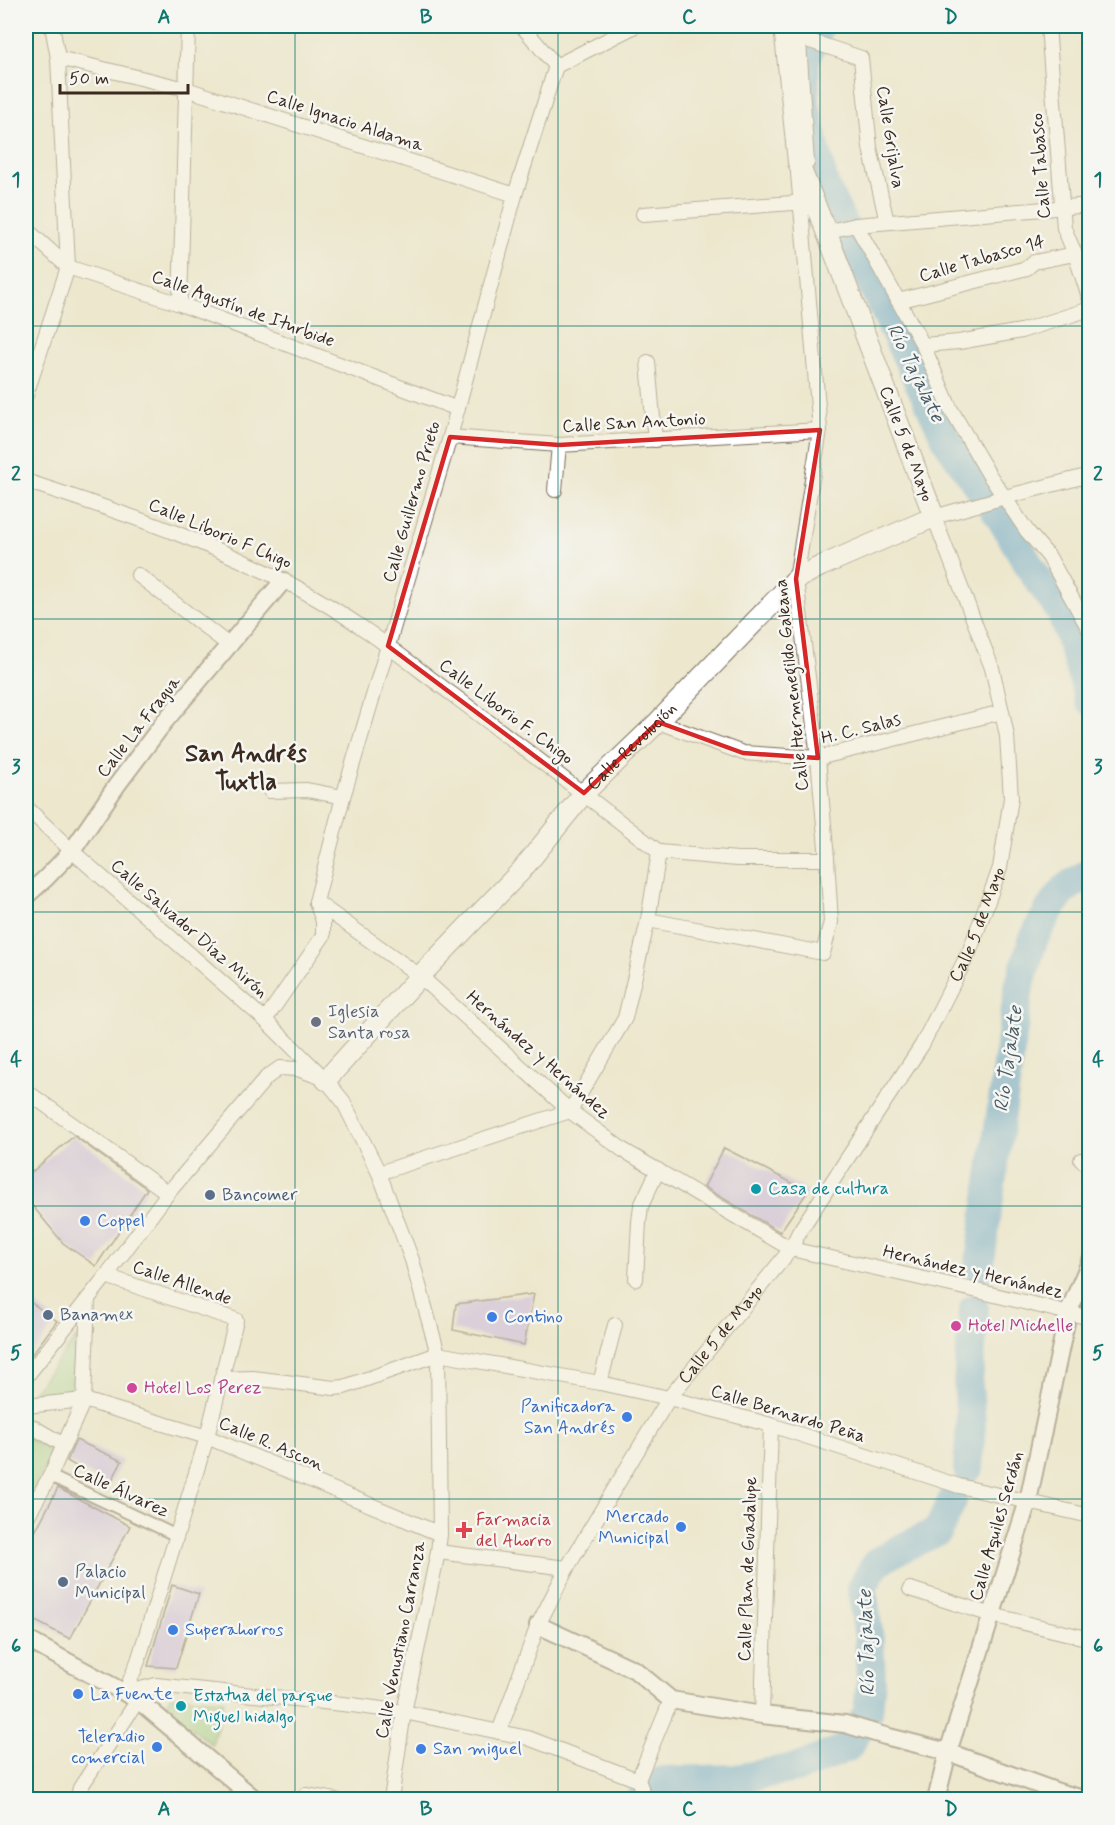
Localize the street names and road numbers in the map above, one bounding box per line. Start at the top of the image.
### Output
street label: Calle Ignacio Aldama [263,84,427,158]
street label: Calle Grijalva [870,84,910,190]
street label: Calle Tabasco [1025,112,1057,220]
street label: Calle Tabasco 14 [916,230,1048,288]
street label: Calle Agustín de Iturbide [148,265,338,353]
street label: Calle 5 de Mayo [873,383,939,505]
street label: Calle San Antonio [562,407,706,439]
street label: Calle Guillermo Prieto [377,418,447,586]
street label: Calle Liborio F Chigo [145,493,295,575]
street label: Calle Hermenegildo Galeana [769,577,817,792]
street label: Calle Liborio F. Chigo [433,654,578,771]
street label: Calle La Fragua [92,671,186,783]
street label: Calle Revolución [582,697,683,796]
street label: H. C. Salas [819,708,903,750]
street label: Calle Salvador Díaz Mirón [105,854,273,1004]
street label: Calle 5 de Mayo [944,864,1011,986]
street label: Hernández y Hernández [461,985,615,1125]
street label: Hernández y Hernández [881,1240,1065,1304]
street label: Calle Allende [129,1255,235,1311]
street label: Calle 5 de Mayo [673,1280,769,1389]
street label: Calle Bernardo Peña [708,1379,868,1449]
street label: Calle R. Ascon [215,1411,327,1477]
street label: Calle Aquiles Serdán [964,1448,1030,1604]
street label: Calle Álvarez [69,1458,173,1524]
street label: Calle Plan de Guadalupe [733,1476,763,1662]
street label: Calle Venustiano Carranza [370,1539,432,1741]

